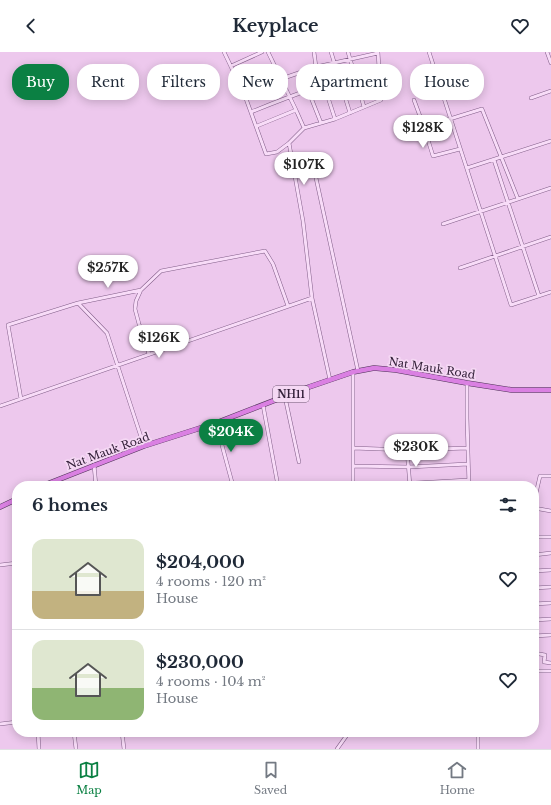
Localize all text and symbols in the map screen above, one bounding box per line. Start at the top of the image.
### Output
icon: back [20,15,42,37]
text: Keyplace [232,15,319,37]
icon: heart [509,15,531,37]
chip: Buy [12,64,69,100]
chip: Rent [77,64,139,100]
chip: Filters [147,64,220,100]
chip: New [228,64,288,100]
chip: Apartment [296,64,402,100]
chip: House [410,64,484,100]
pin: $128K [395,115,451,149]
text: $128K [402,119,444,136]
pin: $107K [276,152,332,186]
text: $107K [283,156,325,173]
pin: $257K [80,255,136,289]
text: $257K [87,259,129,276]
pin: $126K [131,325,187,359]
text: $126K [138,329,180,346]
street label: Nat Mauk Road [388,354,477,382]
road number: NH11 [273,386,309,402]
pin: $204K [203,419,259,453]
text: $204K [208,423,254,440]
street label: Nat Mauk Road [65,429,152,473]
pin: $230K [388,434,444,468]
text: $230K [393,438,439,455]
icon: filters [497,494,519,516]
text: 6 homes [32,495,108,516]
text: $204,000 [156,552,245,573]
icon: home [64,555,112,603]
icon: heart [497,568,519,590]
text: 4 rooms · 120 m² [156,573,266,590]
text: House [156,590,198,607]
text: $230,000 [156,652,244,673]
icon: home [64,656,112,704]
icon: heart [497,669,519,691]
text: 4 rooms · 104 m² [156,673,266,690]
text: House [156,690,198,707]
tab: Map [76,759,102,797]
tab: Saved [254,759,287,797]
tab: Home [440,759,475,797]

